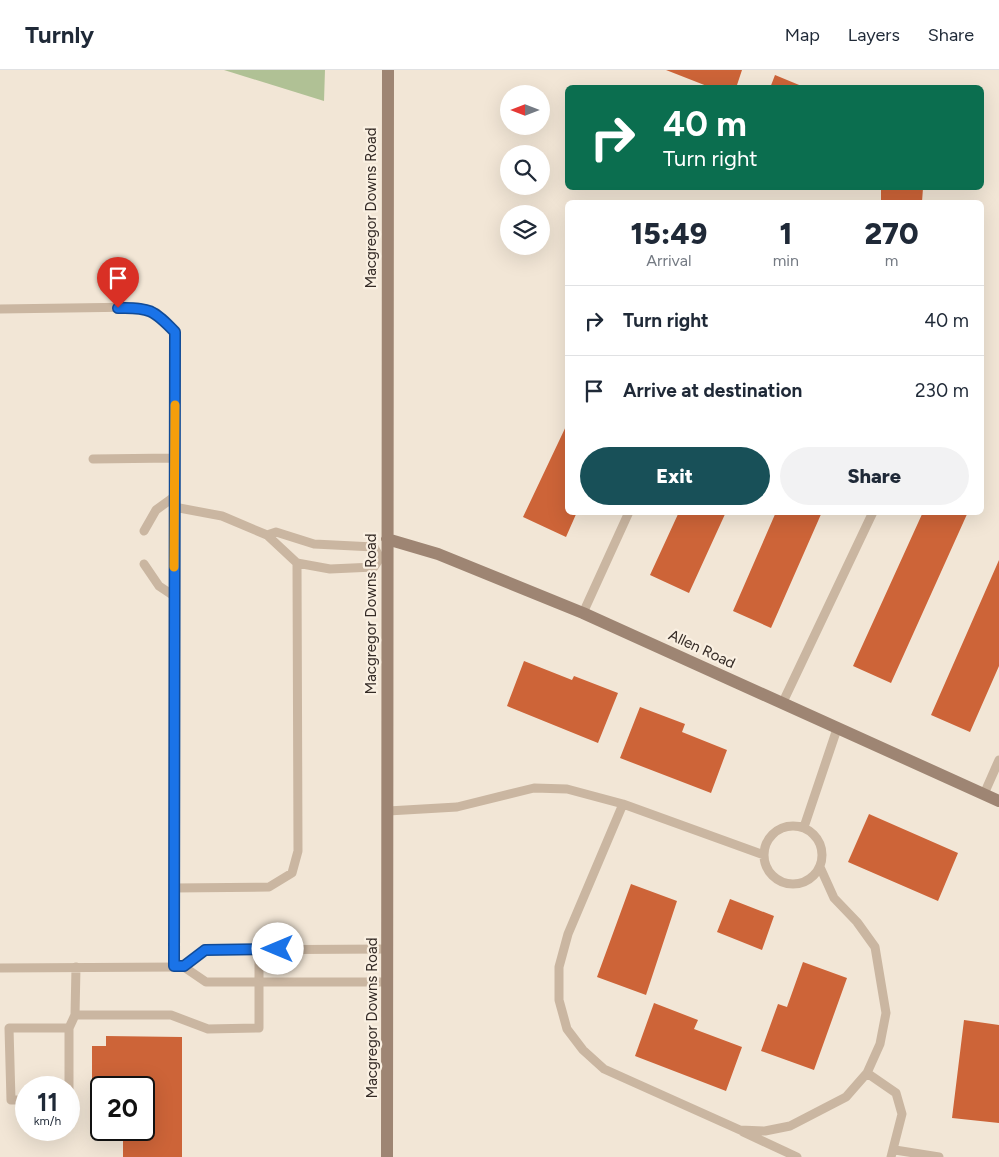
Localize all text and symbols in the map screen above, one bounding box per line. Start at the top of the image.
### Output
text: Turnly [25,20,94,49]
text: Map [785,24,820,46]
text: Layers [848,24,900,46]
text: Share [928,24,974,46]
north arrow [500,85,550,135]
map controls [500,85,550,255]
text: 40 m [663,103,747,145]
icon: right [580,105,645,170]
street label: Macgregor Downs Road [362,128,380,288]
button: search [500,145,550,195]
text: Turn right [663,145,758,172]
button: layers [500,205,550,255]
text: 15:49 [630,215,707,252]
text: 1 [779,215,792,252]
text: 270 [864,215,919,252]
text: Arrival [646,251,691,270]
text: min [773,251,799,270]
text: m [885,251,898,270]
pin [97,257,139,308]
icon: arrive [104,264,132,292]
icon: right [580,307,608,335]
text: Turn right [623,309,709,332]
text: 40 m [924,309,969,332]
icon: arrive [580,377,608,405]
text: Arrive at destination [623,379,802,402]
text: 230 m [915,379,969,402]
button: Exit [580,447,770,505]
button: Share [780,447,969,505]
street label: Macgregor Downs Road [362,534,380,694]
street label: Allen Road [666,626,738,672]
position arrow [251,922,303,974]
street label: Macgregor Downs Road [363,938,381,1098]
speed limit sign: 20 [90,1076,155,1141]
text: 11 [37,1087,58,1117]
text: km/h [34,1114,61,1128]

